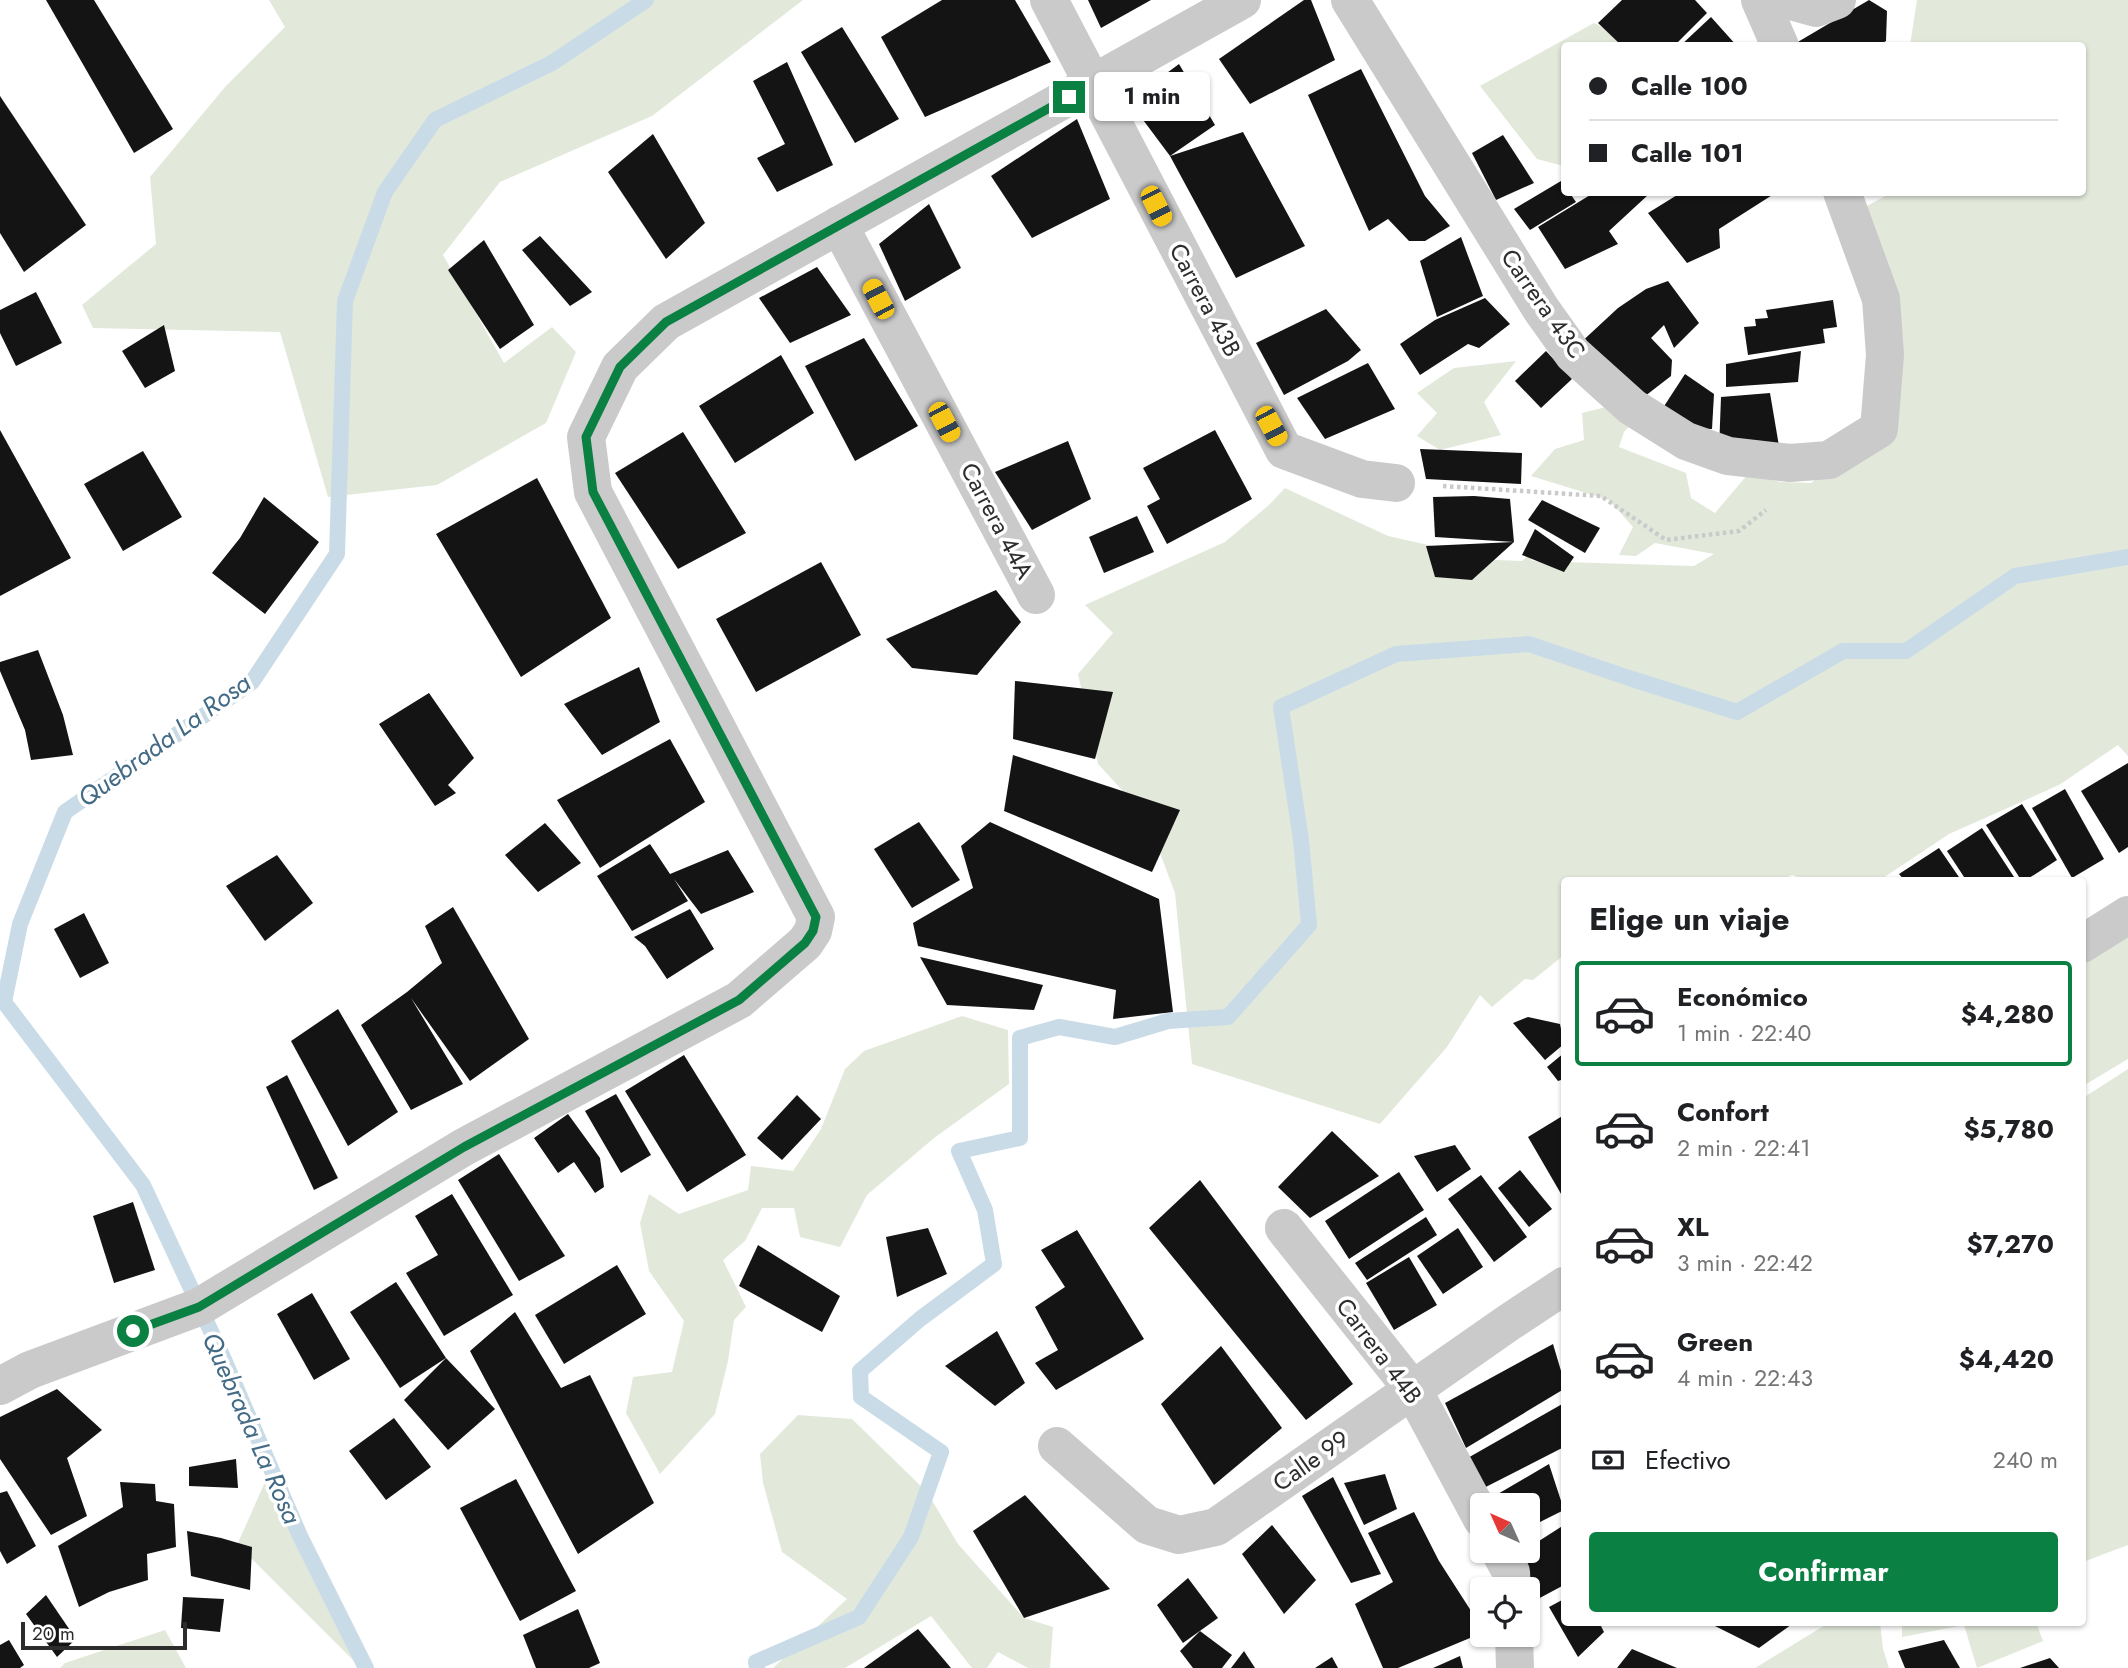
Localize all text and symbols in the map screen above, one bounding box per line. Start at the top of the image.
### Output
text: Calle 100 [1631,67,1748,105]
callout: 1 min [1094,72,1209,122]
text: 1 min [1123,79,1181,113]
route end [1053,81,1085,113]
text: Calle 101 [1631,134,1744,172]
car [1138,183,1175,229]
street label: Carrera 43B [1161,237,1250,363]
street label: Carrera 43C [1493,242,1594,366]
car [859,276,898,322]
car [925,399,964,445]
car [1252,403,1291,449]
street label: Carrera 44A [952,456,1043,585]
water label: Quebrada La Rosa [69,664,259,816]
text: Elige un viaje [1589,896,1790,942]
text: Económico [1677,978,1808,1016]
icon: car [1593,982,1656,1045]
text: $4,280 [1961,995,2054,1033]
text: 1 min · 22:40 [1677,1016,1811,1050]
text: Confort [1677,1093,1769,1131]
icon: car [1593,1097,1656,1160]
text: $5,780 [1963,1110,2054,1148]
text: 2 min · 22:41 [1677,1131,1811,1165]
text: XL [1677,1208,1709,1246]
icon: car [1593,1212,1656,1275]
text: $7,270 [1966,1225,2054,1263]
text: 3 min · 22:42 [1677,1246,1813,1280]
street label: Carrera 44B [1328,1290,1431,1411]
route start [117,1315,149,1347]
text: Green [1677,1323,1753,1361]
water label: Quebrada La Rosa [193,1326,312,1530]
icon: car [1593,1327,1656,1390]
text: $4,420 [1959,1340,2054,1378]
text: 4 min · 22:43 [1677,1361,1813,1395]
street label: Calle 99 [1265,1422,1356,1500]
icon: cash [1589,1441,1627,1479]
text: Efectivo [1645,1441,1731,1479]
text: 240 m [1993,1443,2058,1477]
north arrow [1470,1493,1540,1563]
map controls [1470,1493,1540,1647]
button: Confirmar [1589,1532,2058,1612]
button: locate [1470,1577,1540,1647]
scale bar [21,1619,187,1651]
text: 20 m [32,1620,75,1647]

